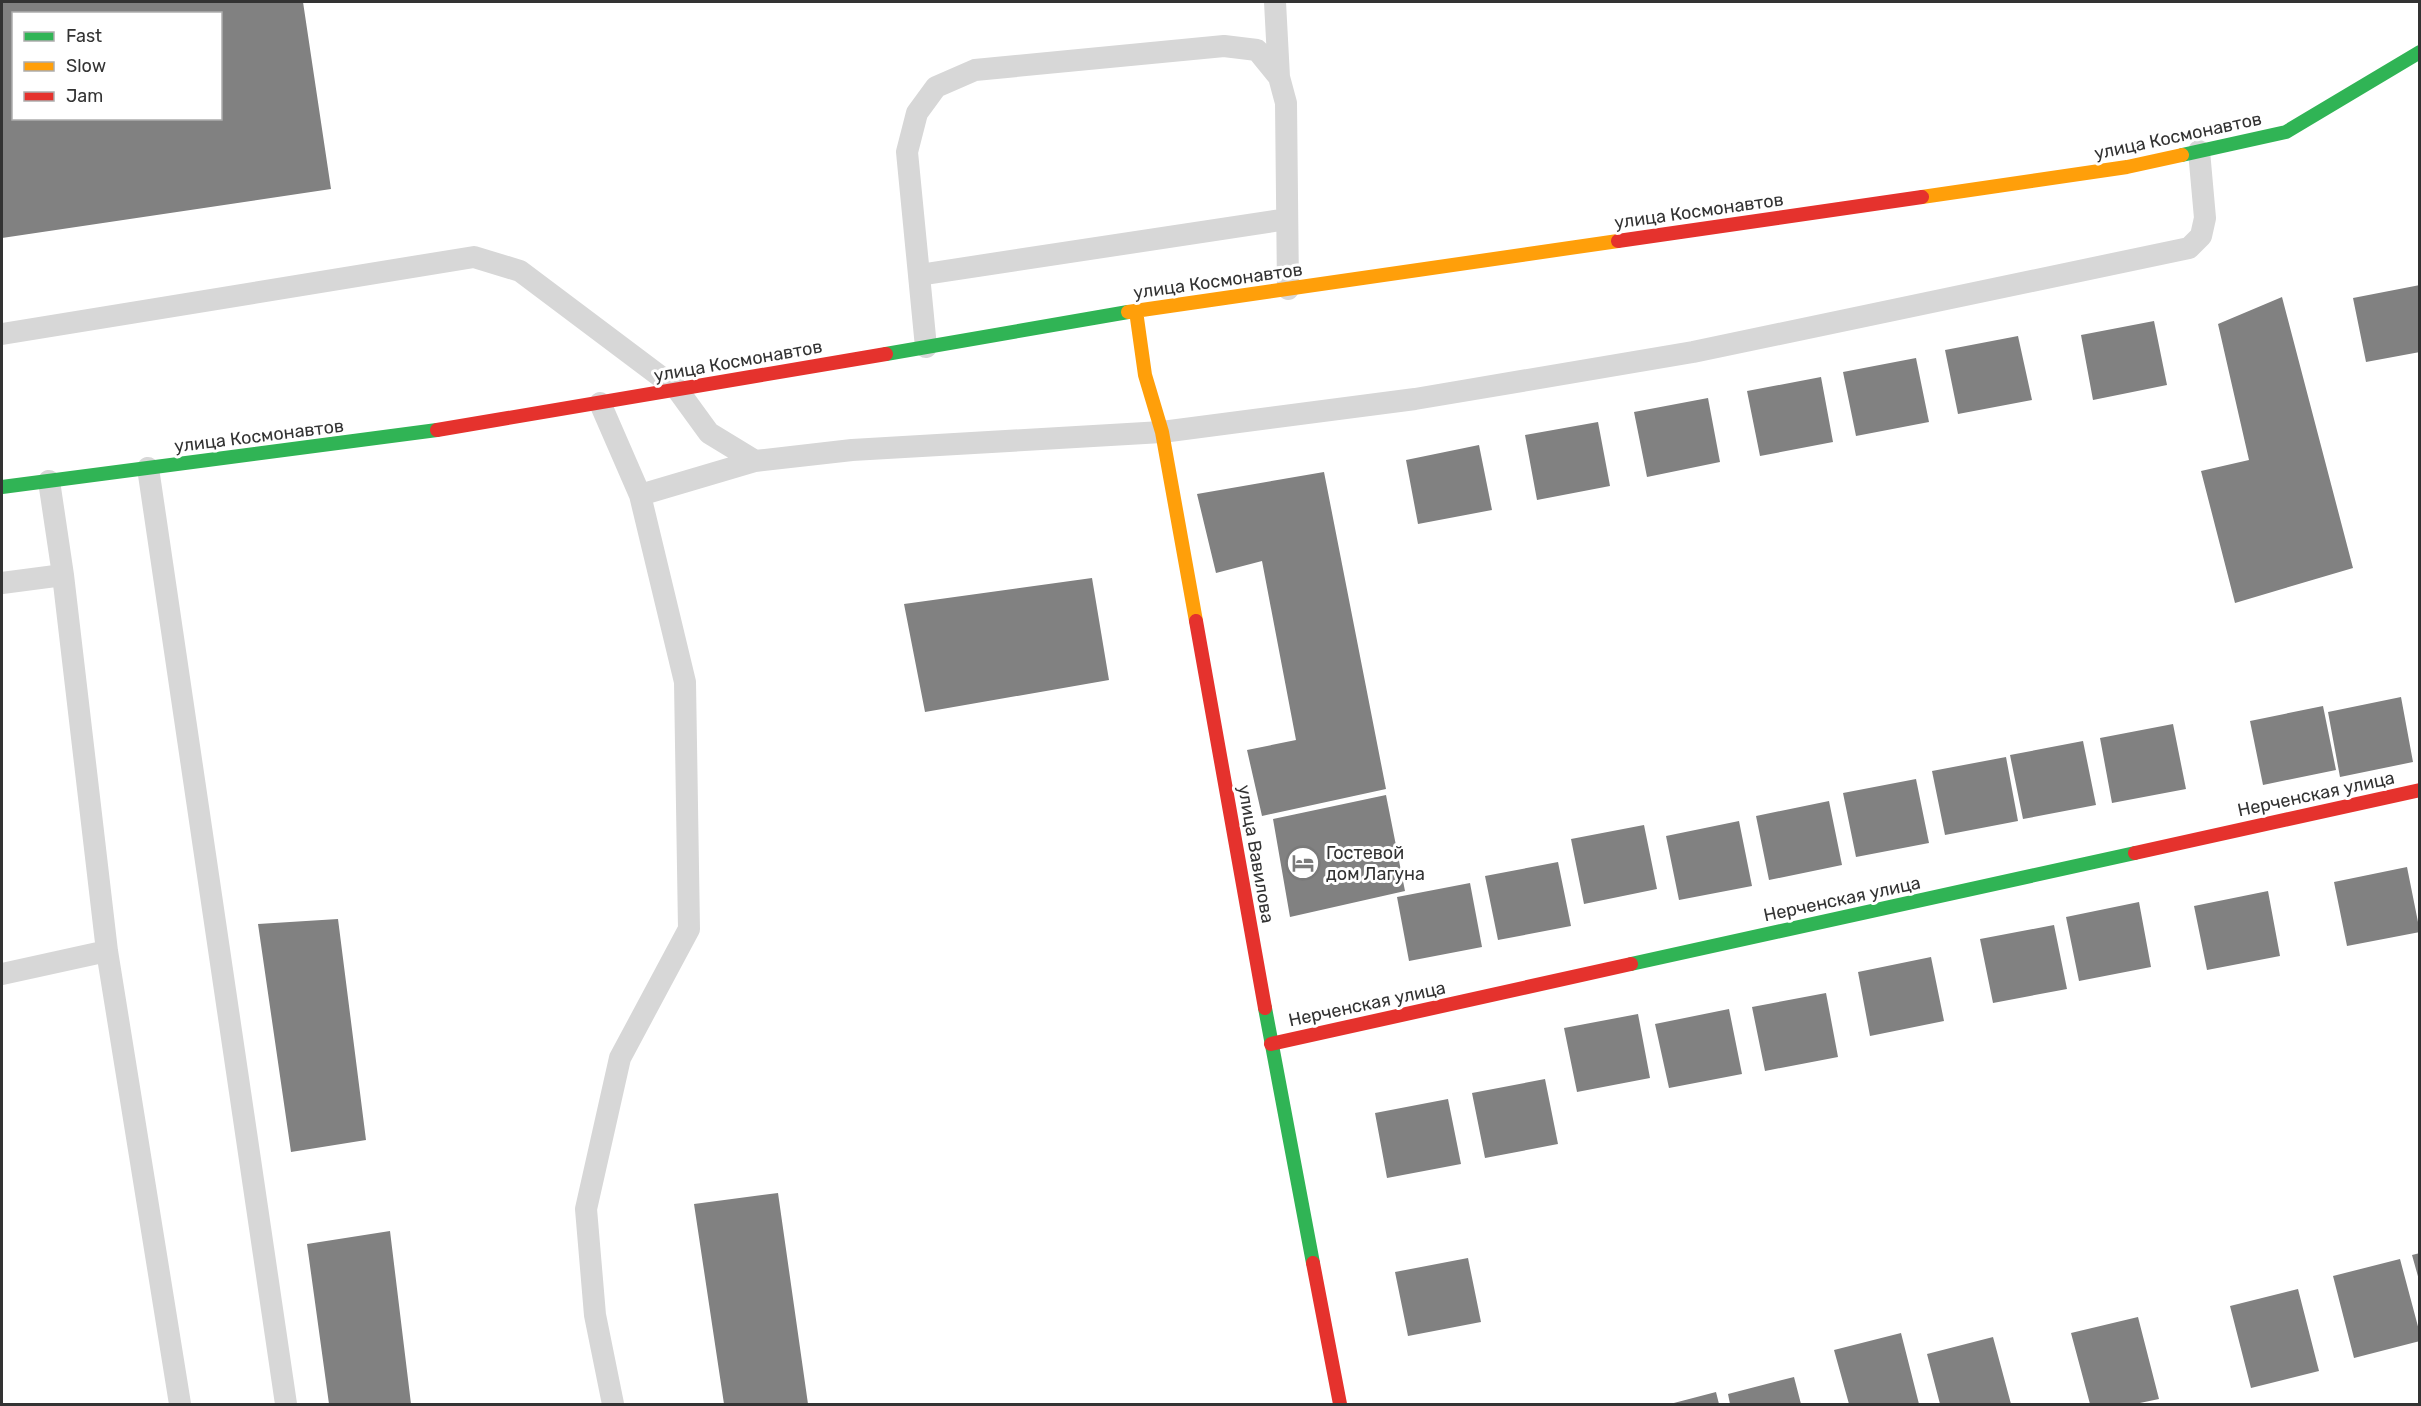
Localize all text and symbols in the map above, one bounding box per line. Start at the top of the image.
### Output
legend [12,12,222,120]
text: Fast [66,25,102,47]
text: Slow [66,55,106,77]
text: Jam [66,85,103,107]
street label: улица Космонавтов [2092,107,2264,165]
street label: улица Космонавтов [1613,188,1785,234]
street label: улица Космонавтов [1132,258,1304,304]
street label: улица Космонавтов [652,335,824,387]
street label: улица Космонавтов [173,415,345,457]
street label: Нерченская улица [2235,767,2397,821]
street label: улица Вавилова [1233,783,1279,925]
place label: Гостевой дом Лагуна [1326,842,1425,885]
hotel icon: Гостевой дом Лагуна [1285,845,1321,881]
street label: Нерченская улица [1761,872,1923,926]
street label: Нерченская улица [1286,977,1448,1031]

